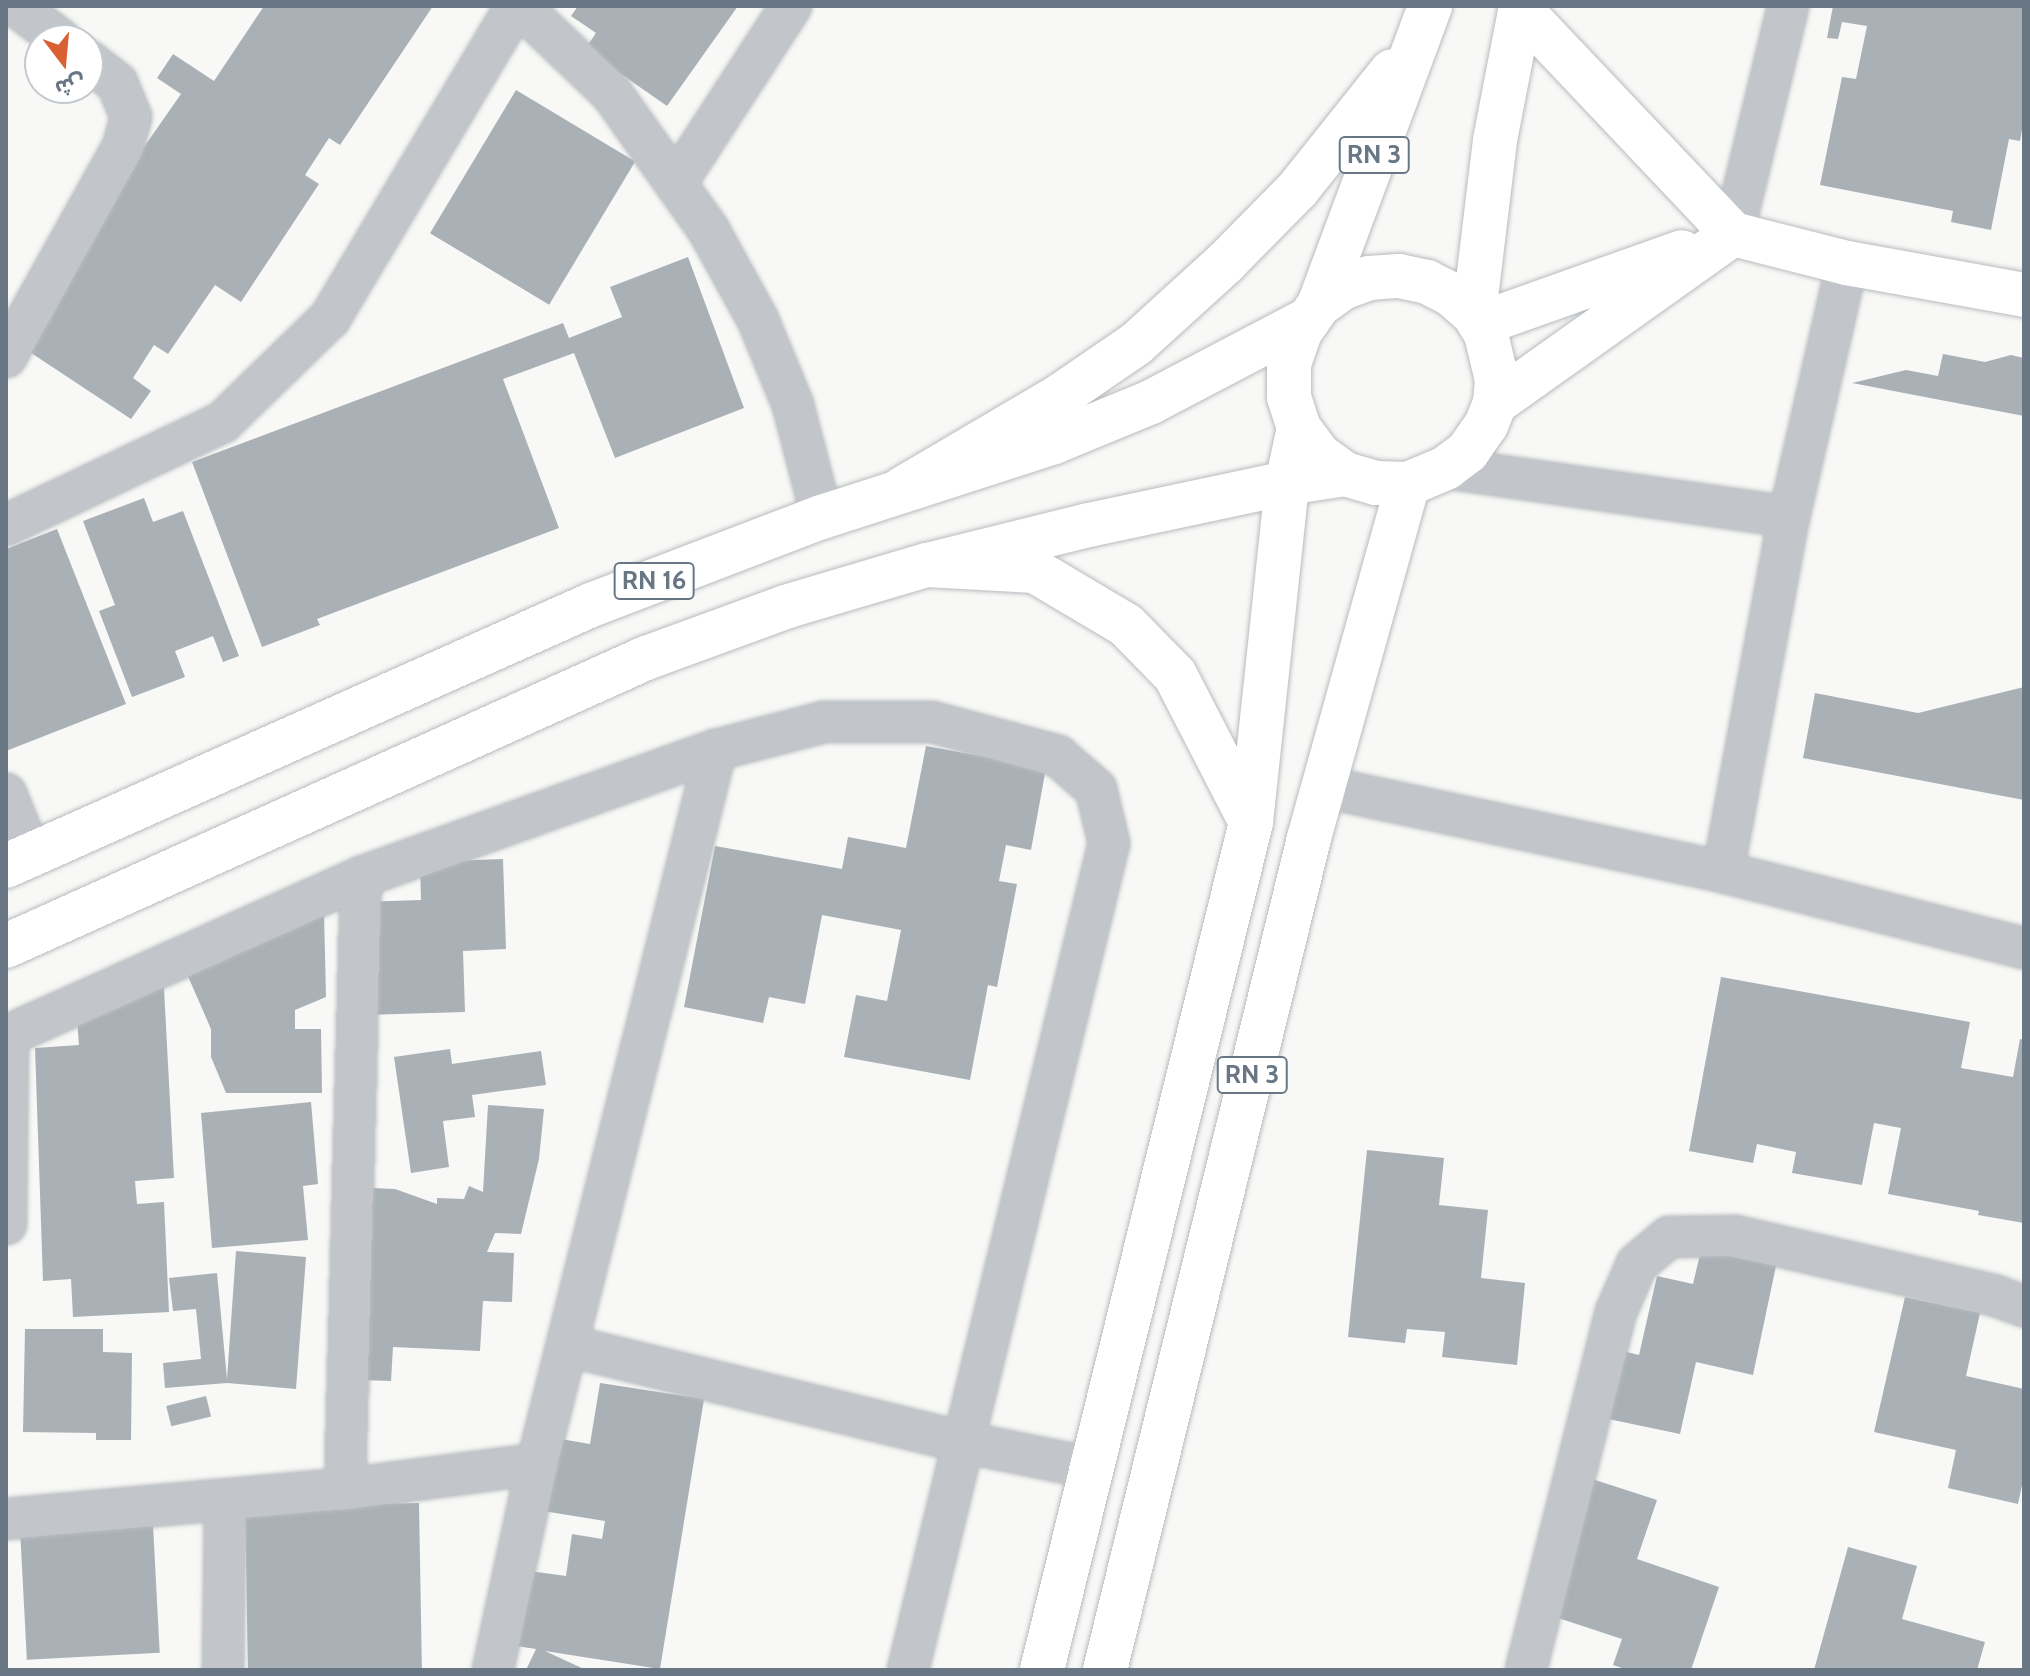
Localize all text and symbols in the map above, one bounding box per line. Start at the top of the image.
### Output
north arrow [24,24,104,104]
text: ش [52,68,88,103]
road number: RN 3 [1338,133,1410,177]
road number: RN 16 [612,559,696,603]
road number: RN 3 [1216,1053,1288,1097]

